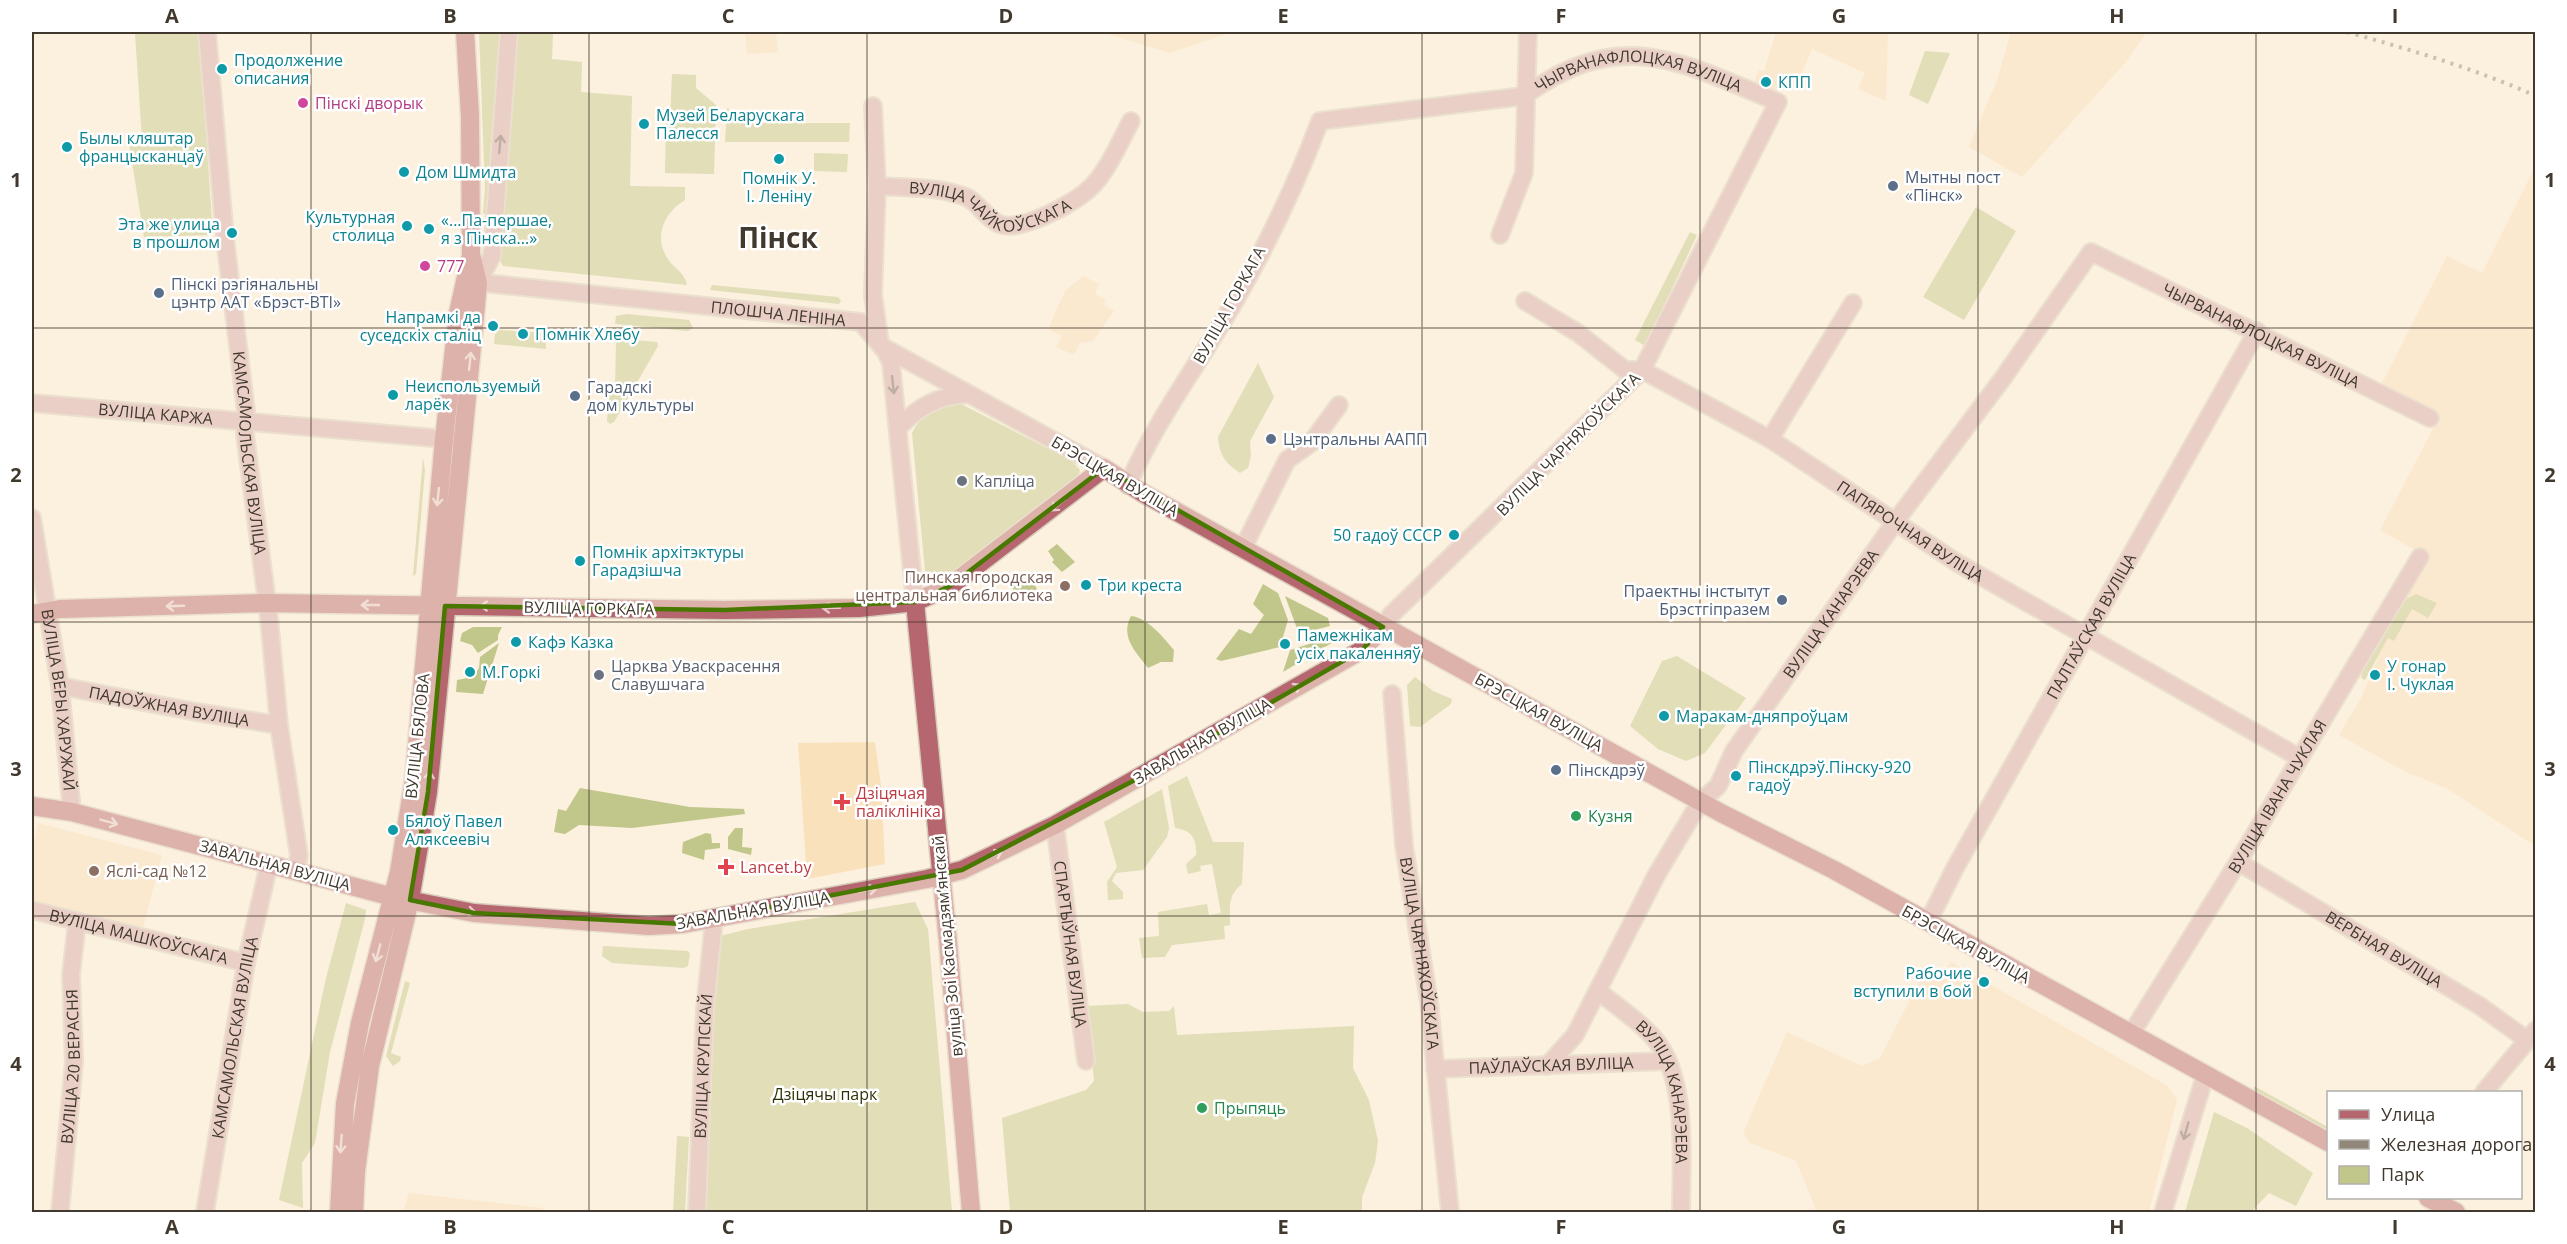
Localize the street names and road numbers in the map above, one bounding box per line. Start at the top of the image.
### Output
street label: ЧЫРВАНАФЛОЦКАЯ ВУЛІЦА [1531,81,1747,101]
street label: ВУЛІЦА ЧАЙКОЎСКАГА [908,176,1076,237]
street label: ВУЛІЦА ГОРКАГА [1188,242,1271,367]
street label: ЧЫРВАНАФЛОЦКАЯ ВУЛІЦА [2159,278,2364,393]
street label: ПЛОШЧА ЛЕНІНА [710,296,848,331]
street label: КАМСАМОЛЬСКАЯ ВУЛІЦА [228,350,272,557]
street label: ВУЛІЦА ЧАРНЯХОЎСКАГА [1491,367,1645,521]
street label: ВУЛІЦА КАРЖА [97,398,215,430]
street label: БРЭСЦКАЯ ВУЛІЦА [1047,431,1183,522]
street label: ПАПЯРОЧНАЯ ВУЛІЦА [1833,475,1989,587]
street label: ВУЛІЦА КАНАРЭЕВА [1778,544,1884,682]
street label: ПАЛТАЎСКАЯ ВУЛІЦА [2041,548,2141,703]
street label: ВУЛІЦА ГОРКАГА [523,596,655,620]
street label: ВУЛІЦА ВЕРЫ ХАРУЖАЙ [36,607,81,792]
street label: БРЭСЦКАЯ ВУЛІЦА [1471,668,1608,757]
street label: ВУЛІЦА БЯЛОВА [399,671,435,800]
street label: ПАДОЎЖНАЯ ВУЛІЦА [87,681,252,731]
street label: ЗАВАЛЬНАЯ ВУЛІЦА [1129,692,1276,789]
street label: ВУЛІЦА ІВАНА ЧУКЛАЯ [2223,715,2332,877]
street label: ЗАВАЛЬНАЯ ВУЛІЦА [197,834,354,896]
street label: вуліца Зоі Касмадзямʼянскай [926,835,968,1057]
street label: ВУЛІЦА ЧАРНЯХОЎСКАГА [1395,855,1445,1052]
street label: СПАРТЫЎНАЯ ВУЛІЦА [1049,859,1093,1029]
street label: ЗАВАЛЬНАЯ ВУЛІЦА [675,886,832,934]
street label: БРЭСЦКАЯ ВУЛІЦА [1898,900,2035,989]
street label: ВУЛІЦА МАШКОЎСКАГА [47,904,231,969]
street label: ВЕРБНАЯ ВУЛІЦА [2321,906,2448,993]
street label: КАМСАМОЛЬСКАЯ ВУЛІЦА [206,933,263,1140]
street label: ВУЛІЦА 20 ВЕРАСНЯ [55,989,85,1145]
street label: ВУЛІЦА КРУПСКАЙ [689,993,717,1139]
street label: ВУЛІЦА КАНАРЭЕВА [1631,1015,1693,1165]
street label: ПАЎЛАЎСКАЯ ВУЛІЦА [1468,1051,1635,1079]

